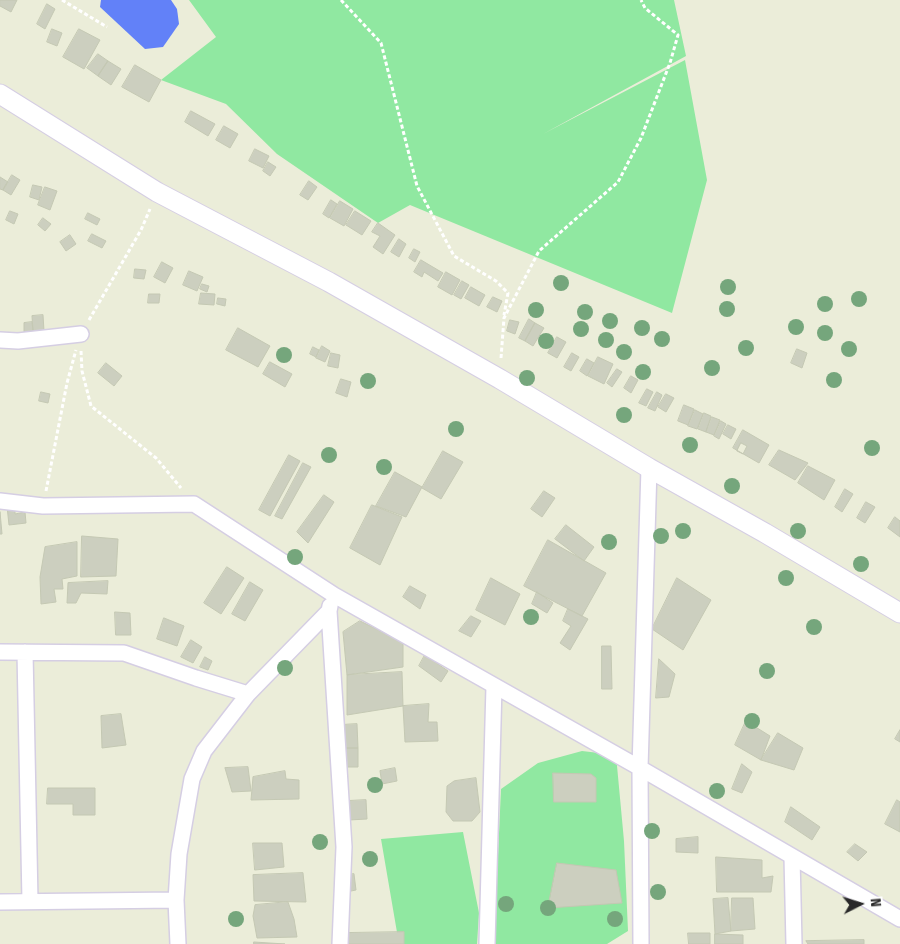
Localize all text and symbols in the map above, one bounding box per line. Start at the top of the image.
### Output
north arrow [835,879,885,929]
text: N [867,898,884,908]

